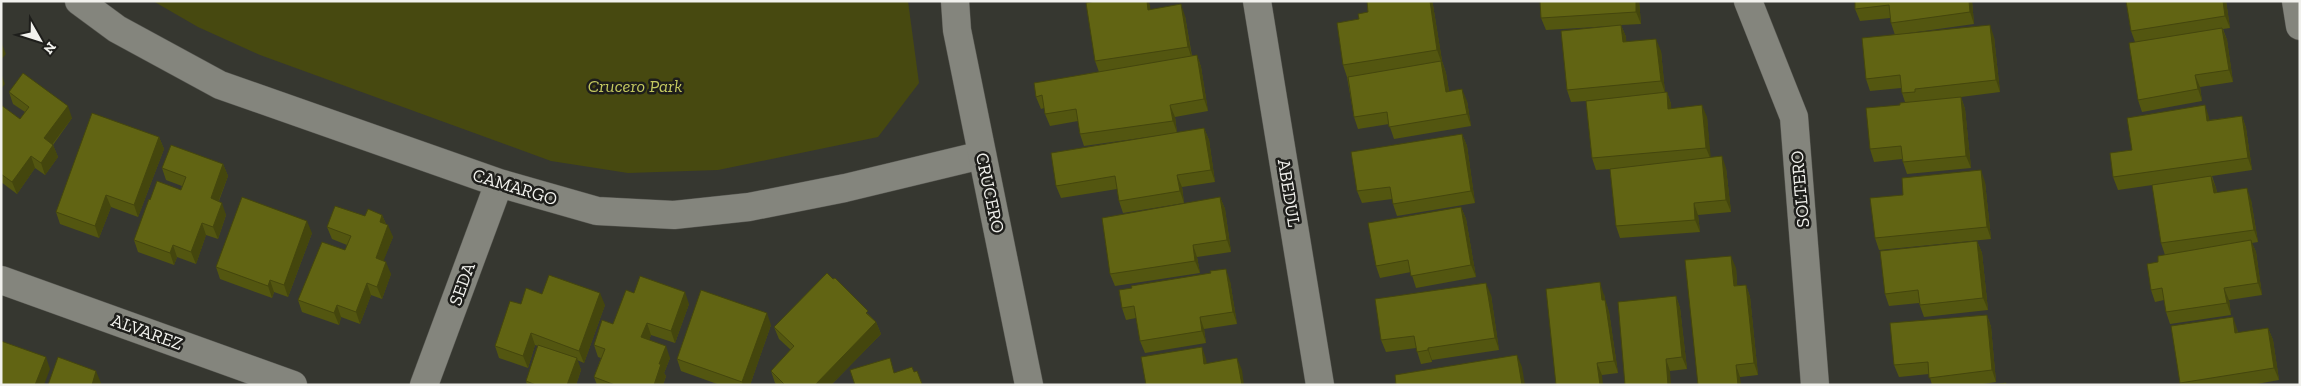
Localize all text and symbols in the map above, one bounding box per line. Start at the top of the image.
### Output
north arrow [15,15,65,65]
text: N [40,38,60,58]
park label: Crucero Park [588,75,682,97]
street label: SOLTERO [1786,150,1814,228]
street label: CRUCERO [971,151,1009,235]
street label: ABEDUL [1273,158,1305,229]
street label: CAMARGO [470,164,560,210]
street label: SEDA [444,259,480,308]
street label: ALVAREZ [108,309,186,355]

